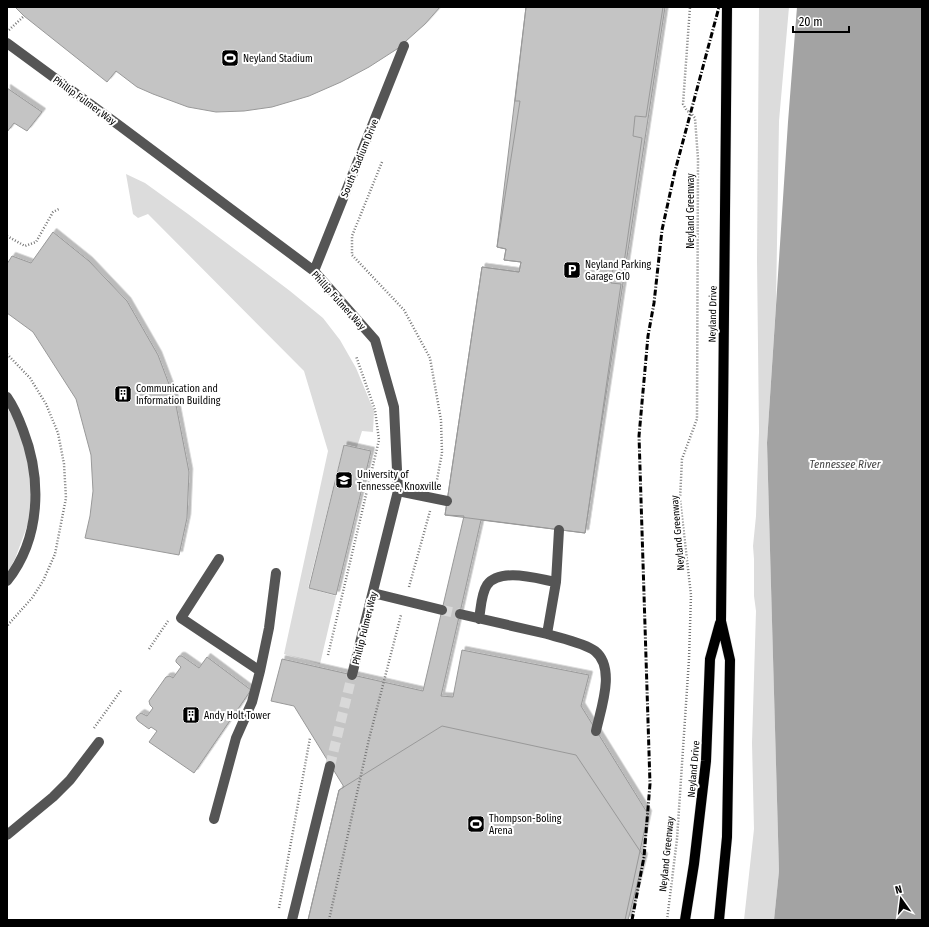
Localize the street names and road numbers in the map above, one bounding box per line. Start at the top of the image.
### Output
street label: Phillip Fulmer Way [51,74,119,128]
street label: South Stadium Drive [339,117,381,199]
street label: Neyland Greenway [685,173,697,249]
street label: Phillip Fulmer Way [309,269,368,333]
street label: Neyland Drive [707,285,719,343]
street label: Neyland Greenway [669,494,687,571]
street label: Phillip Fulmer Way [350,590,380,666]
street label: Neyland Drive [686,740,702,798]
street label: Neyland Greenway [657,815,677,892]

